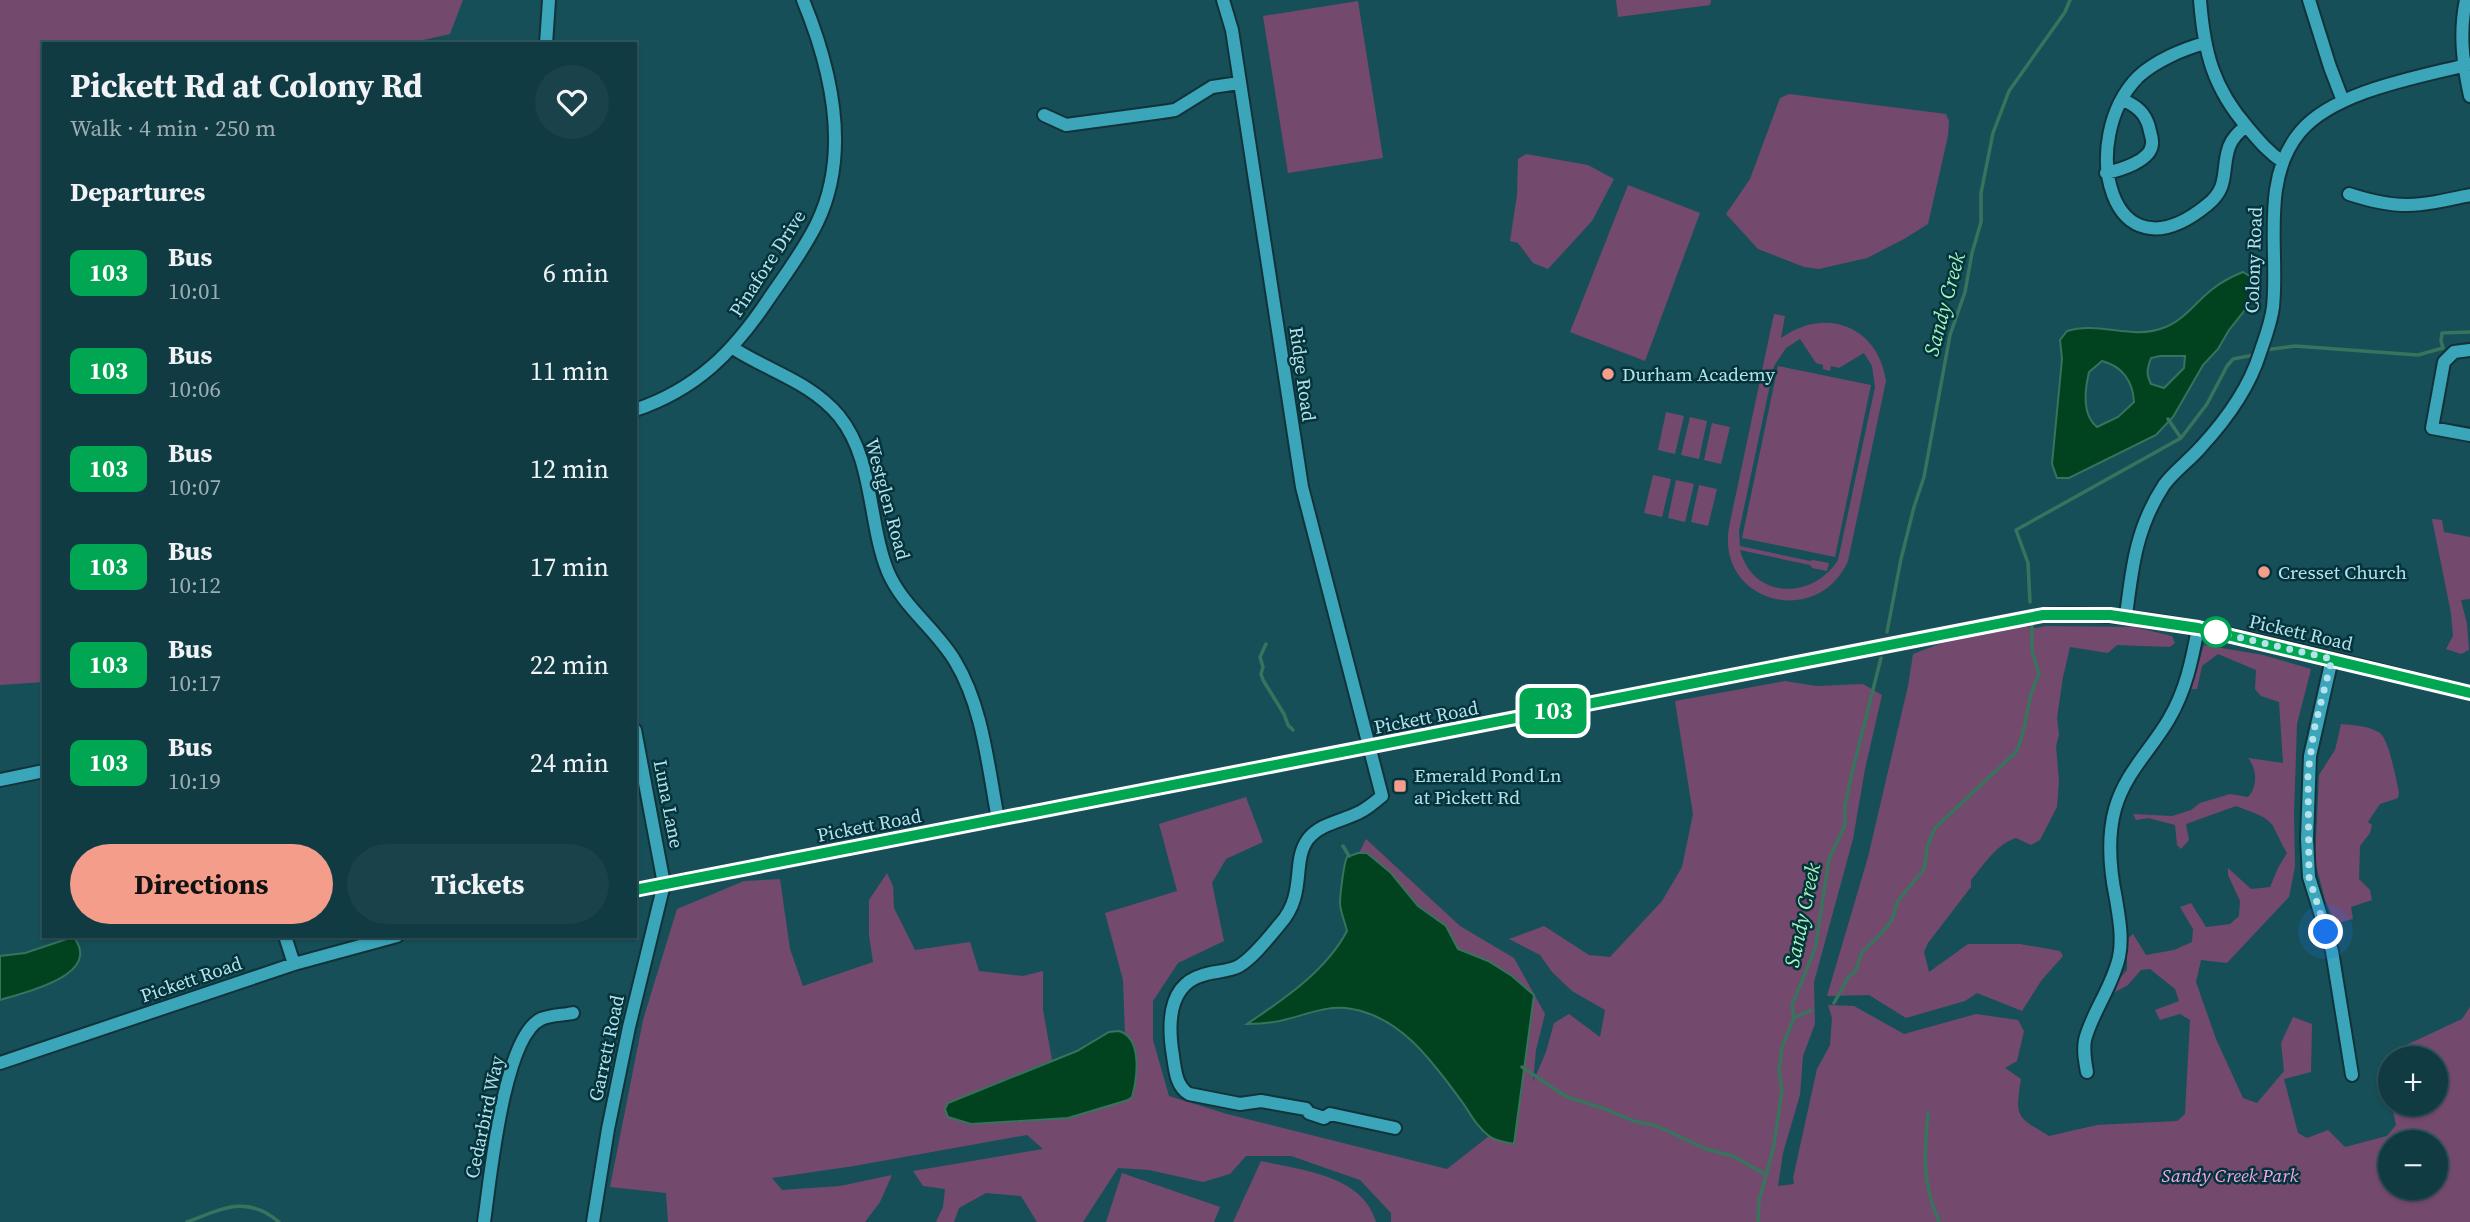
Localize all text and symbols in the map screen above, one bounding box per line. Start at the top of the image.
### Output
text: Pickett Rd at Colony Rd [70,63,423,108]
button: heart [535,65,609,139]
text: Walk · 4 min · 250 m [70,112,276,144]
text: Departures [70,174,205,210]
street label: Pinafore Drive [723,204,811,322]
street label: Colony Road [2238,206,2268,314]
text: Bus [168,239,212,275]
water label: Sandy Creek [1916,249,1972,359]
text: 6 min [543,255,609,291]
text: 103 [89,256,128,289]
text: 10:01 [168,275,221,307]
street label: Ridge Road [1283,325,1323,423]
text: Bus [168,337,212,373]
text: 11 min [530,353,609,389]
text: 103 [89,354,128,387]
place label: Durham Academy [1622,361,1775,387]
marker: Durham Academy [1600,366,1616,382]
text: 10:06 [168,373,221,405]
text: Bus [168,435,212,471]
street label: Westglen Road [859,435,917,563]
text: 12 min [530,451,609,487]
text: 103 [89,452,128,485]
text: 10:07 [168,471,221,503]
text: Bus [168,533,212,569]
text: 17 min [530,549,609,585]
text: 103 [89,550,128,583]
place label: Cresset Church [2278,559,2407,585]
marker: Cresset Church [2256,564,2272,580]
text: 10:12 [168,569,221,601]
street label: Pickett Road [2247,607,2356,657]
unlabelled marker [2201,617,2231,647]
text: Bus [168,631,212,667]
text: 22 min [530,647,609,683]
text: 103 [89,648,128,681]
text: 10:17 [168,667,221,699]
line badge: 103 [1513,688,1593,734]
street label: Pickett Road [1372,694,1481,740]
text: 103 [1533,694,1573,727]
text: Bus [168,729,212,765]
text: 24 min [530,745,609,781]
text: 103 [89,746,128,779]
street label: Luna Lane [648,758,690,850]
place label: Emerald Pond Ln at Pickett Rd [1414,762,1561,810]
text: 10:19 [168,765,221,797]
marker: Emerald Pond Ln at Pickett Rd [1392,778,1408,794]
street label: Pickett Road [815,802,924,848]
button: Directions [70,844,333,924]
button: Tickets [347,844,609,924]
water label: Sandy Creek [1777,860,1827,970]
your location [2308,914,2343,949]
street label: Pickett Road [137,949,245,1009]
street label: Garrett Road [582,992,630,1104]
map controls [2378,1046,2448,1200]
button: + [2378,1046,2448,1116]
street label: Cedarbird Way [458,1053,510,1181]
button: − [2378,1130,2448,1200]
park label: Sandy Creek Park [2162,1162,2298,1188]

